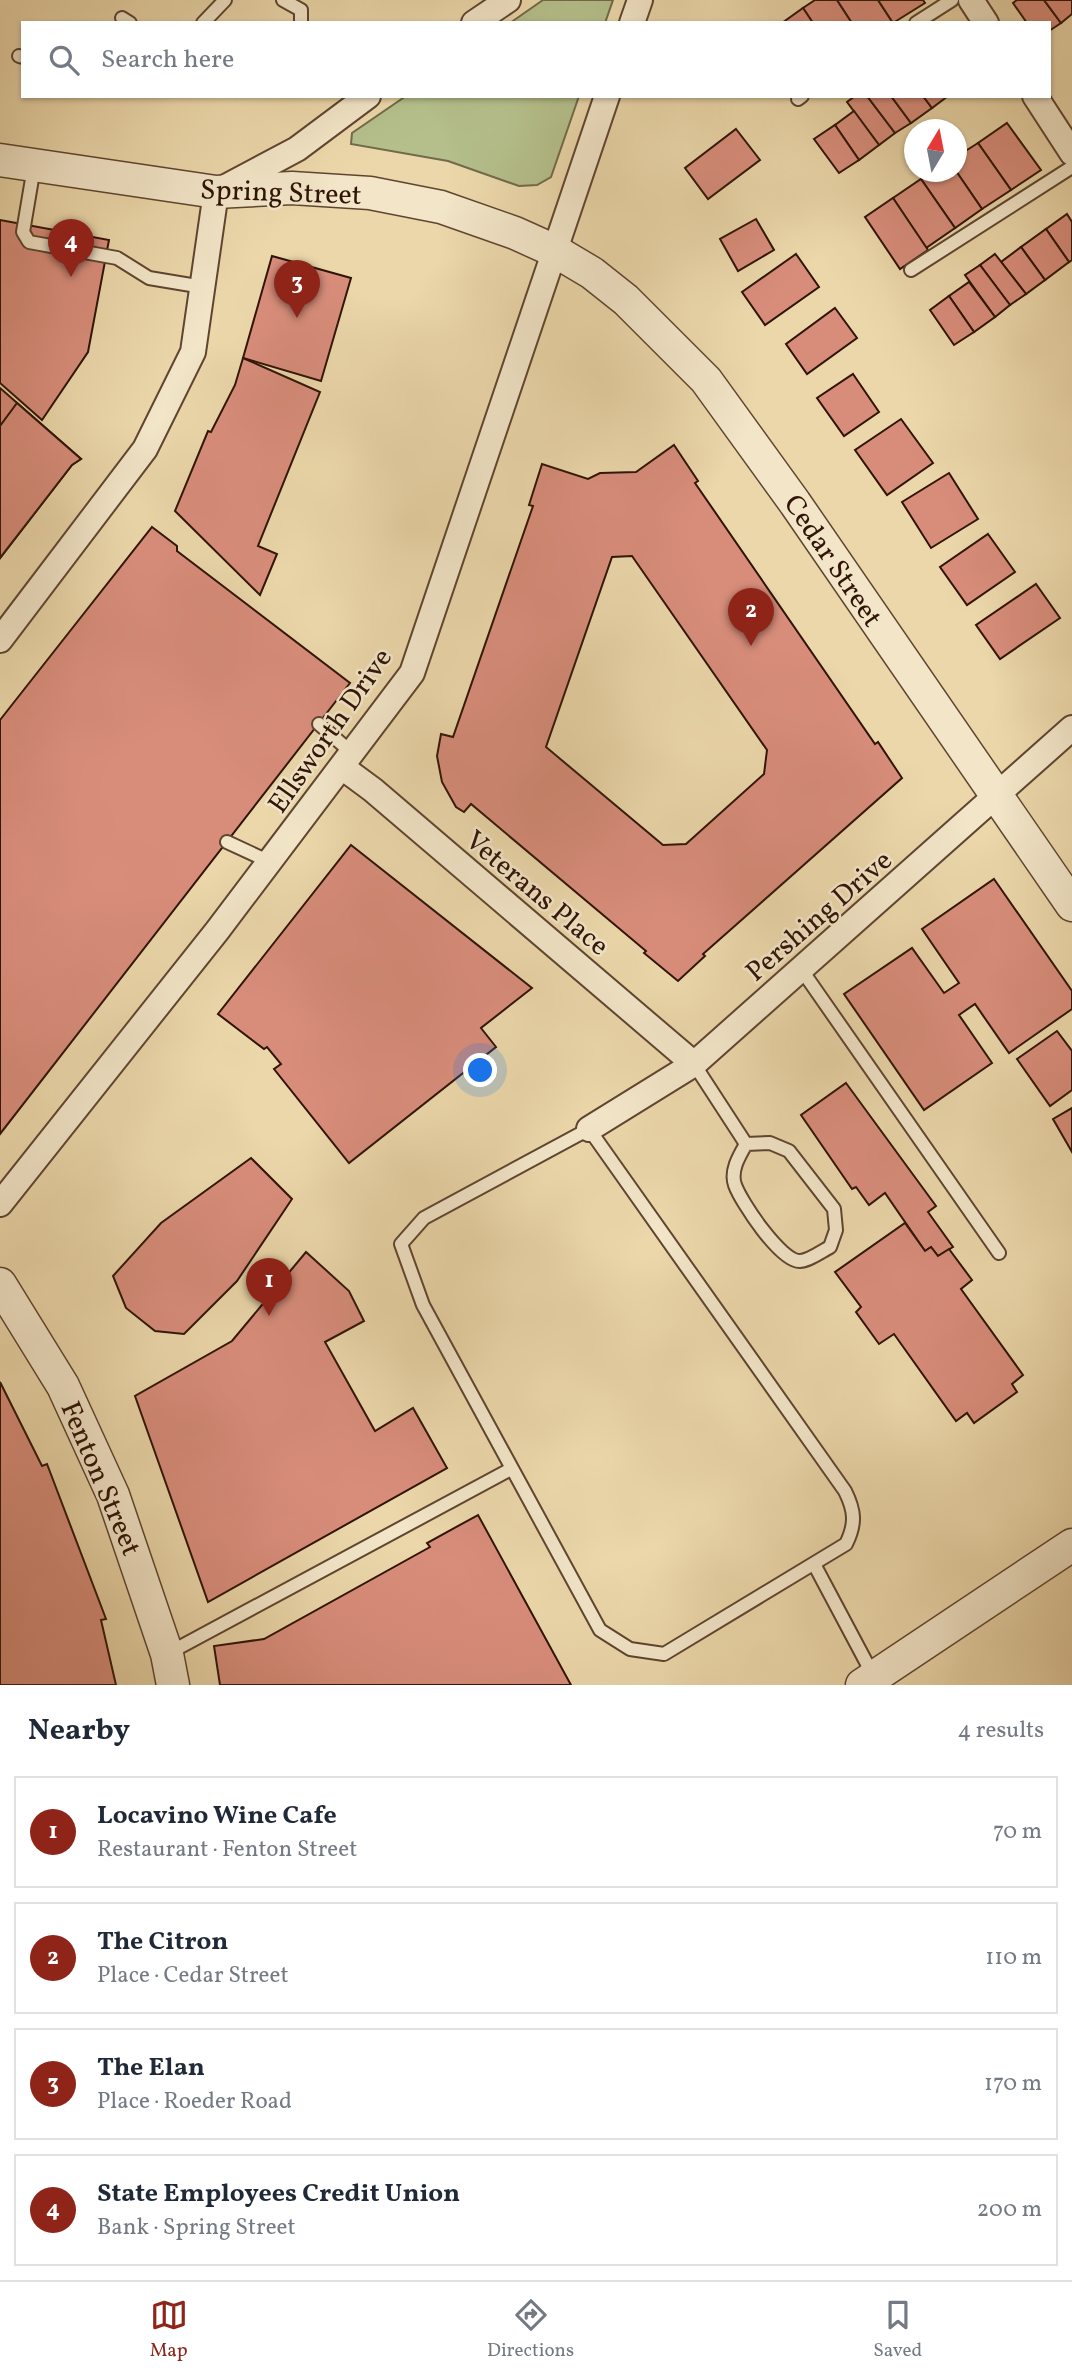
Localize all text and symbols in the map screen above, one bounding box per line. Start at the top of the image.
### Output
search box [21,21,1051,98]
icon: search [45,41,83,79]
text: Search here [101,42,234,78]
north arrow [904,119,967,182]
street label: Spring Street [199,171,362,216]
pin: 4 [48,219,94,277]
pin: 3 [274,260,320,318]
street label: Cedar Street [773,487,891,635]
pin: 2 [728,588,774,646]
street label: Ellsworth Drive [260,641,403,822]
street label: Veterans Place [456,822,617,966]
street label: Pershing Drive [738,842,901,992]
your location [463,1053,497,1087]
pin: 1 [246,1258,292,1316]
street label: Fenton Street [50,1396,150,1562]
text: Nearby [28,1710,130,1752]
text: 4 results [958,1715,1044,1747]
text: Locavino Wine Cafe [97,1798,337,1834]
text: 1 [48,1816,58,1848]
text: 70 m [993,1816,1042,1848]
text: Restaurant · Fenton Street [97,1834,357,1866]
text: The Citron [97,1924,228,1960]
text: 2 [47,1942,59,1974]
text: 110 m [985,1942,1042,1974]
text: Place · Cedar Street [97,1960,288,1992]
text: The Elan [97,2050,205,2086]
text: 3 [47,2068,59,2100]
text: 170 m [984,2068,1042,2100]
text: Place · Roeder Road [97,2086,292,2118]
text: State Employees Credit Union [97,2176,460,2212]
text: 4 [46,2194,60,2226]
text: 200 m [977,2194,1042,2226]
text: Bank · Spring Street [97,2212,296,2244]
tab: Map [150,2296,188,2364]
tab: Directions [487,2296,574,2364]
tab: Saved [873,2296,922,2364]

